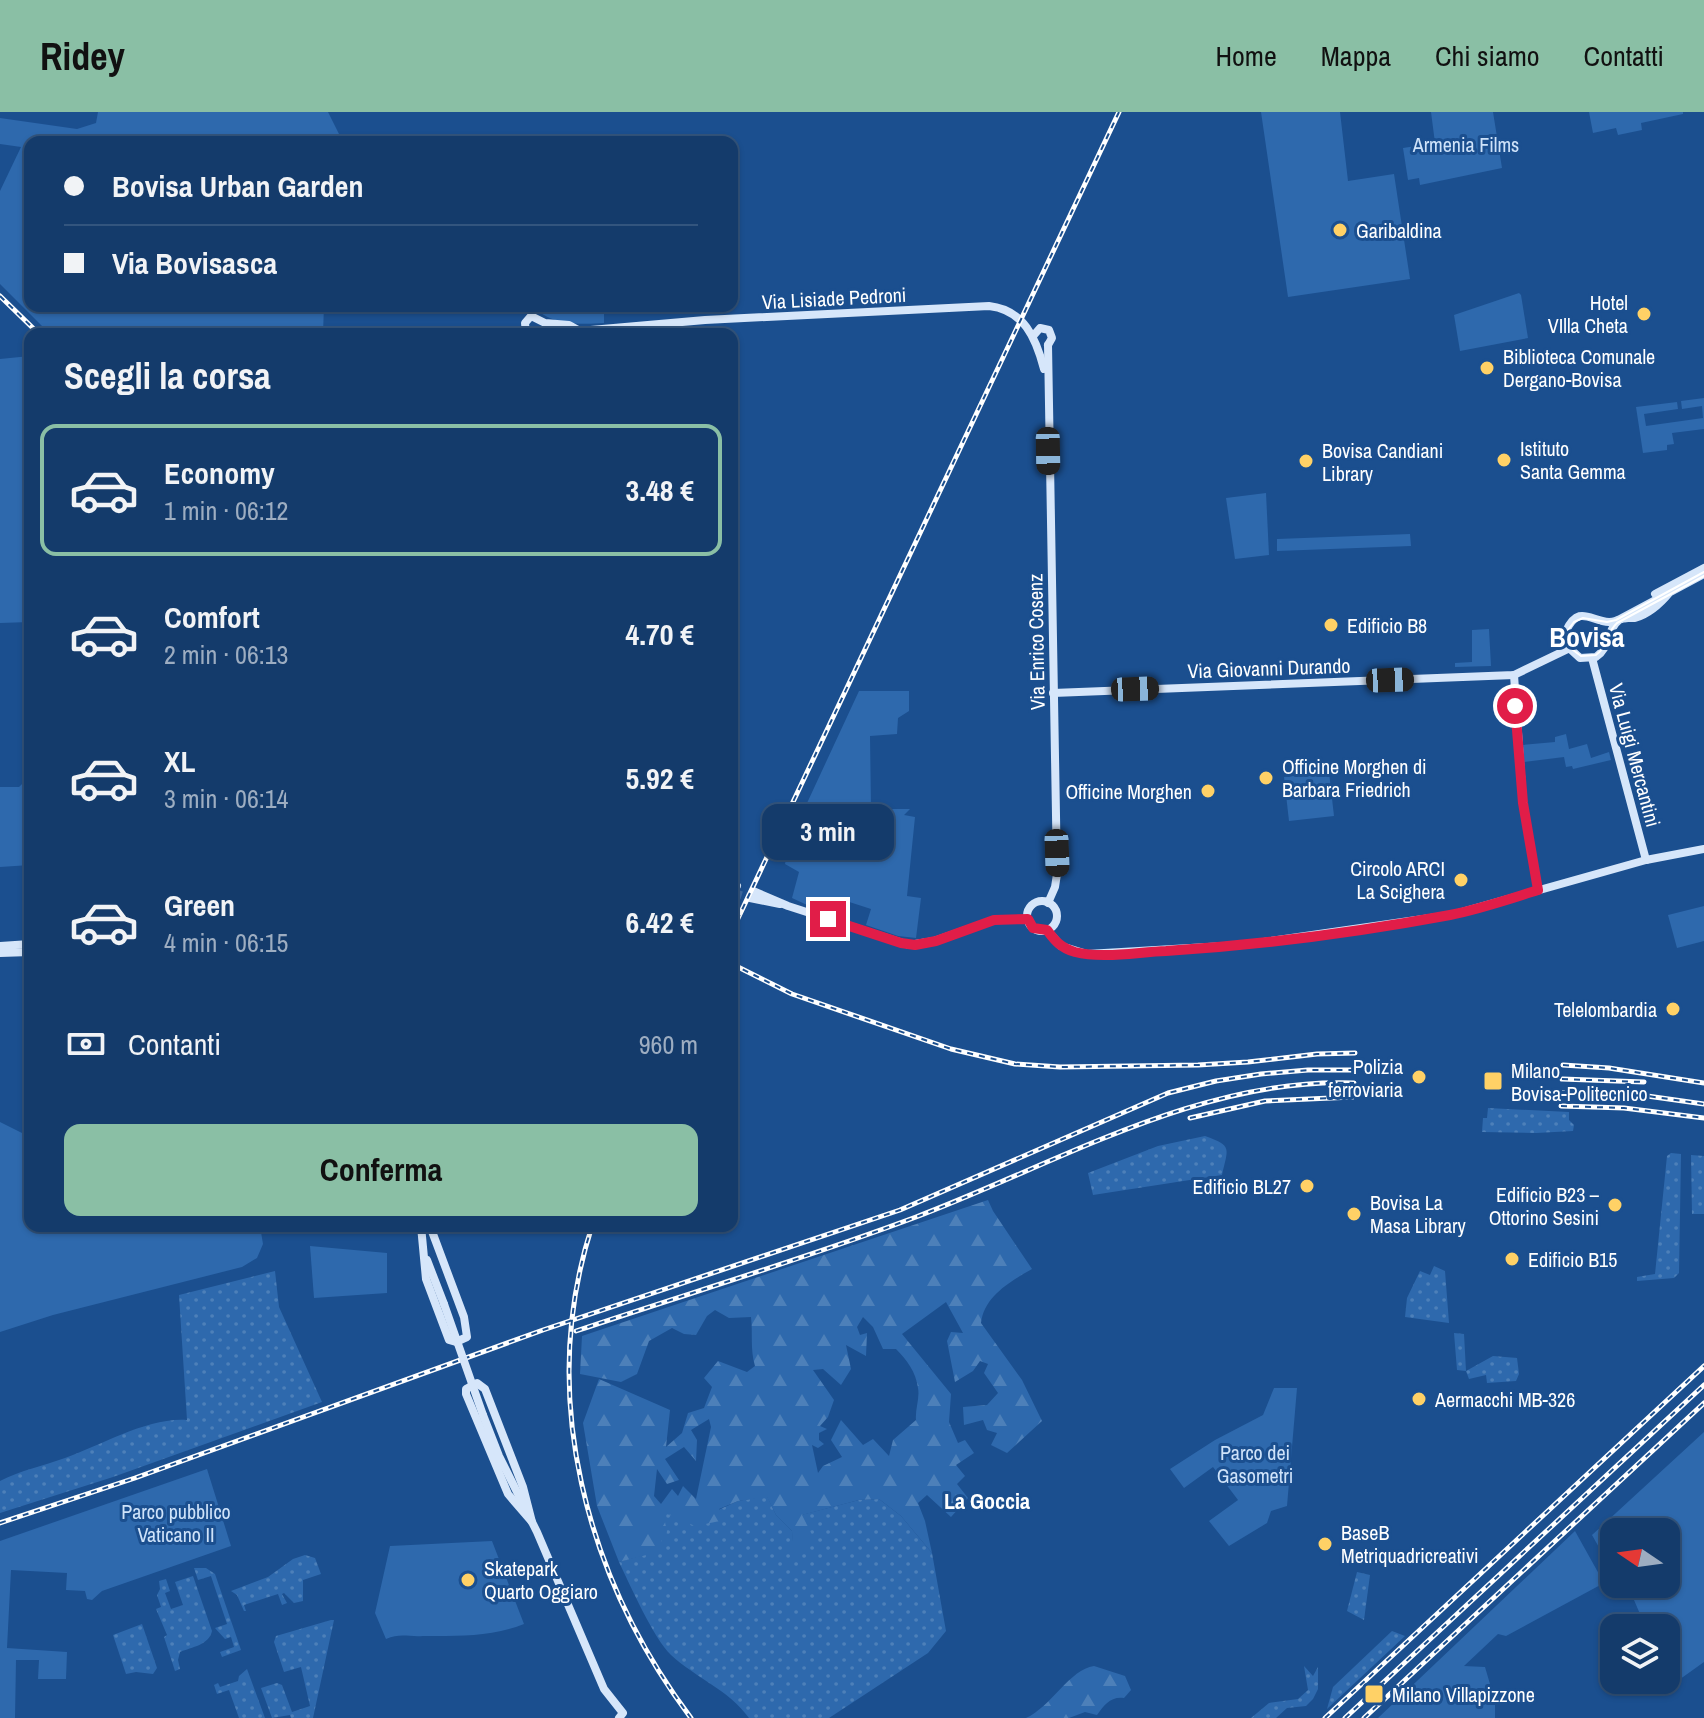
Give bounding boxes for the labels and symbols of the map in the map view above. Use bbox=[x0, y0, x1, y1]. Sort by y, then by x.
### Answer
park label: Armenia Films bbox=[1412, 131, 1519, 158]
place label: Garibaldina bbox=[1356, 217, 1442, 244]
marker: Garibaldina bbox=[1331, 221, 1349, 239]
street label: Via Lisiade Pedroni bbox=[761, 281, 907, 315]
place label: Hotel VIlla Cheta bbox=[1548, 289, 1628, 339]
marker: Hotel VIlla Cheta bbox=[1635, 305, 1653, 323]
place label: Biblioteca Comunale Dergano-Bovisa bbox=[1503, 343, 1655, 393]
marker: Biblioteca Comunale Dergano-Bovisa bbox=[1478, 359, 1496, 377]
car bbox=[1036, 427, 1060, 475]
place label: Istituto Santa Gemma bbox=[1520, 435, 1626, 485]
place label: Bovisa Candiani Library bbox=[1322, 437, 1443, 487]
marker: Istituto Santa Gemma bbox=[1495, 451, 1513, 469]
marker: Bovisa Candiani Library bbox=[1297, 452, 1315, 470]
street label: Via Enrico Cosenz bbox=[1021, 574, 1051, 710]
place label: Edificio B8 bbox=[1347, 612, 1427, 639]
marker: Edificio B8 bbox=[1322, 616, 1340, 634]
district label: Bovisa bbox=[1549, 618, 1625, 656]
street label: Via Giovanni Durando bbox=[1187, 652, 1351, 684]
car bbox=[1366, 667, 1414, 693]
car bbox=[1111, 676, 1159, 702]
street label: Via Luigi Mercantini bbox=[1603, 680, 1667, 830]
route start bbox=[1497, 688, 1533, 724]
place label: Officine Morghen di Barbara Friedrich bbox=[1282, 753, 1427, 803]
marker: Officine Morghen di Barbara Friedrich bbox=[1257, 769, 1275, 787]
place label: Officine Morghen bbox=[1066, 778, 1192, 805]
marker: Officine Morghen bbox=[1199, 782, 1217, 800]
callout: 3 min bbox=[762, 803, 894, 859]
car bbox=[1044, 829, 1070, 877]
place label: Circolo ARCI La Scighera bbox=[1350, 855, 1445, 905]
marker: Circolo ARCI La Scighera bbox=[1452, 871, 1470, 889]
route end bbox=[810, 901, 846, 937]
place label: Telelombardia bbox=[1554, 996, 1657, 1023]
marker: Telelombardia bbox=[1664, 1000, 1682, 1018]
place label: Polizia ferroviaria bbox=[1328, 1053, 1403, 1103]
place label: Milano Bovisa-Politecnico bbox=[1511, 1057, 1648, 1107]
marker: Polizia ferroviaria bbox=[1410, 1068, 1428, 1086]
marker: Milano Bovisa-Politecnico bbox=[1482, 1070, 1504, 1092]
place label: Edificio BL27 bbox=[1193, 1173, 1291, 1200]
marker: Edificio BL27 bbox=[1298, 1177, 1316, 1195]
place label: Edificio B23 – Ottorino Sesini bbox=[1489, 1181, 1600, 1231]
place label: Bovisa La Masa Library bbox=[1370, 1189, 1467, 1239]
marker: Edificio B23 – Ottorino Sesini bbox=[1606, 1196, 1624, 1214]
marker: Bovisa La Masa Library bbox=[1345, 1205, 1363, 1223]
place label: Edificio B15 bbox=[1528, 1246, 1617, 1273]
marker: Edificio B15 bbox=[1503, 1250, 1521, 1268]
place label: Aermacchi MB-326 bbox=[1434, 1386, 1575, 1413]
marker: Aermacchi MB-326 bbox=[1410, 1390, 1428, 1408]
park label: Parco dei Gasometri bbox=[1217, 1439, 1293, 1489]
district label: La Goccia bbox=[944, 1486, 1030, 1516]
park label: Parco pubblico Vaticano II bbox=[121, 1498, 231, 1548]
north arrow bbox=[1600, 1518, 1680, 1598]
place label: BaseB Metriquadricreativi bbox=[1341, 1519, 1479, 1569]
marker: BaseB Metriquadricreativi bbox=[1316, 1535, 1334, 1553]
place label: Skatepark Quarto Oggiaro bbox=[484, 1555, 598, 1605]
marker: Skatepark Quarto Oggiaro bbox=[459, 1571, 477, 1589]
place label: Milano Villapizzone bbox=[1392, 1681, 1535, 1708]
marker: Milano Villapizzone bbox=[1363, 1683, 1385, 1705]

